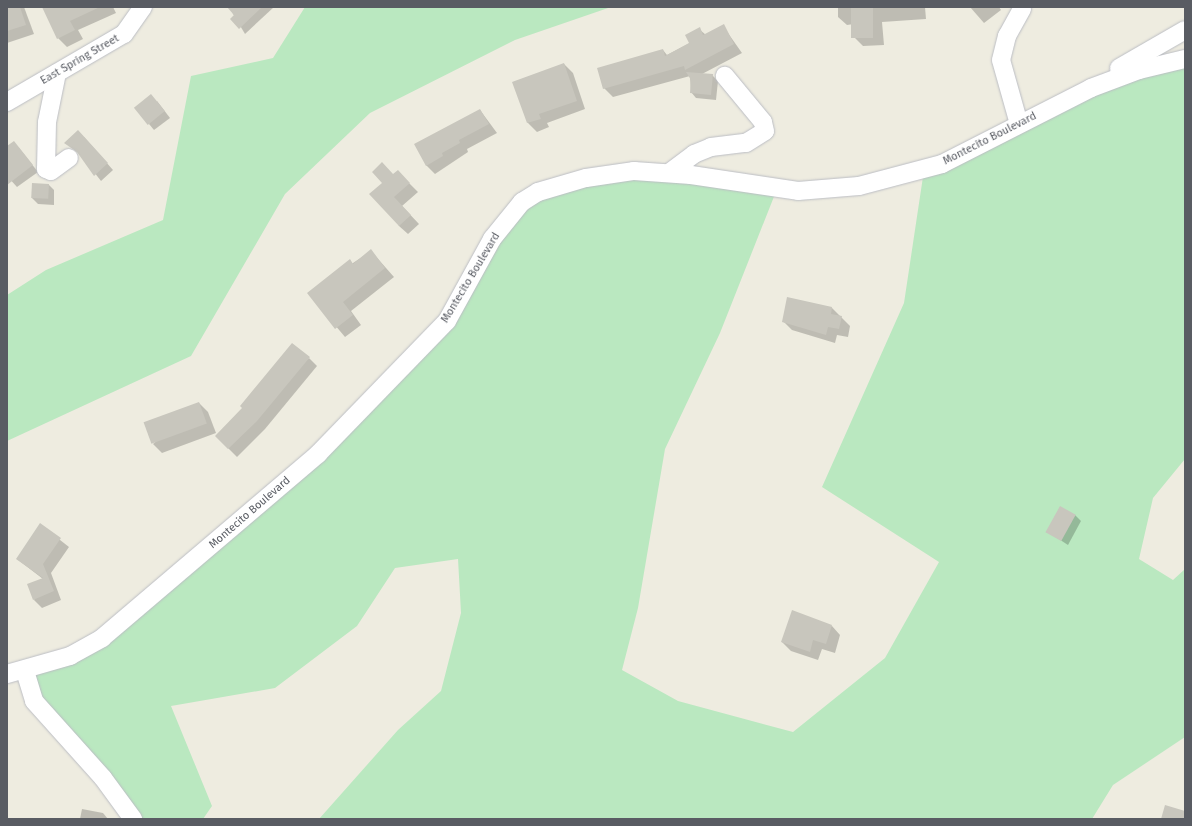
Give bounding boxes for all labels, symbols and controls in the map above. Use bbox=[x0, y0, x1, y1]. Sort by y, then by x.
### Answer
street label: East Spring Street bbox=[38, 32, 122, 88]
street label: Montecito Boulevard bbox=[941, 110, 1039, 168]
street label: Montecito Boulevard bbox=[439, 230, 503, 326]
street label: Montecito Boulevard bbox=[207, 474, 293, 552]

